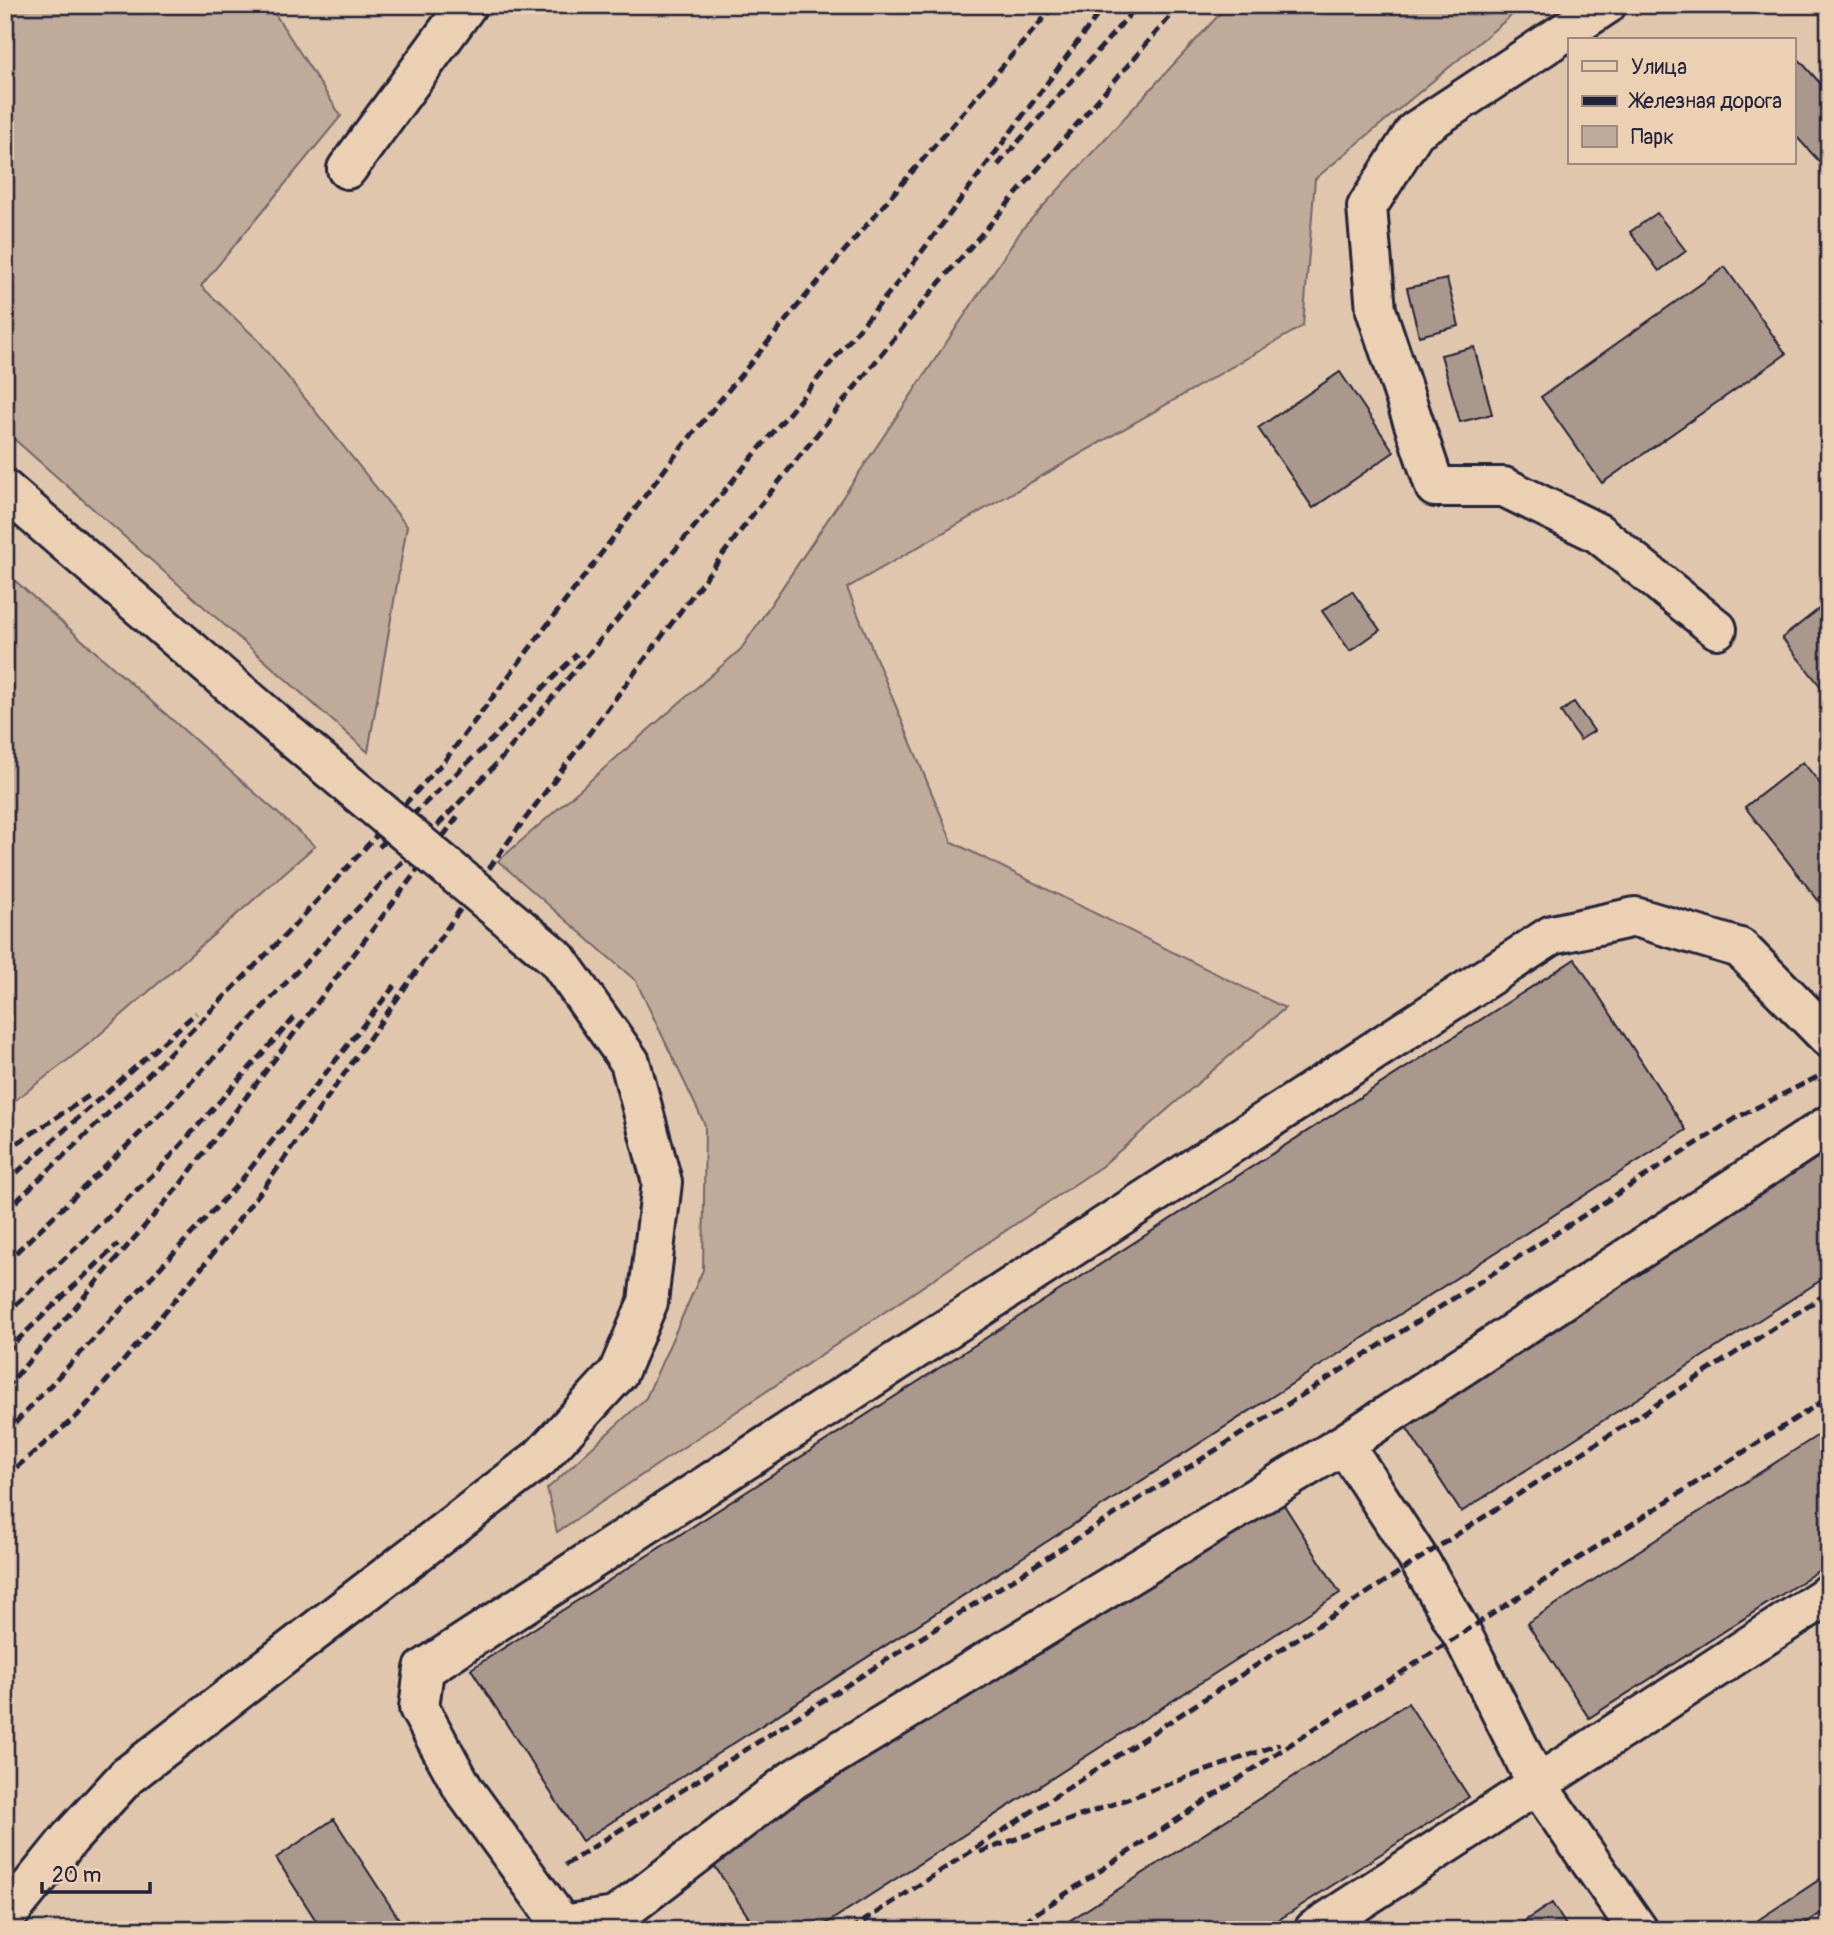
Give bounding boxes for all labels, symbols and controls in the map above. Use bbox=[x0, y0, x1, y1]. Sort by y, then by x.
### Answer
legend bbox=[1568, 38, 1796, 164]
text: Улица bbox=[1631, 54, 1687, 81]
text: Железная дорога bbox=[1628, 88, 1782, 115]
text: Парк bbox=[1631, 124, 1674, 151]
scale bar bbox=[42, 1851, 150, 1895]
text: 20 m bbox=[52, 1862, 101, 1889]

